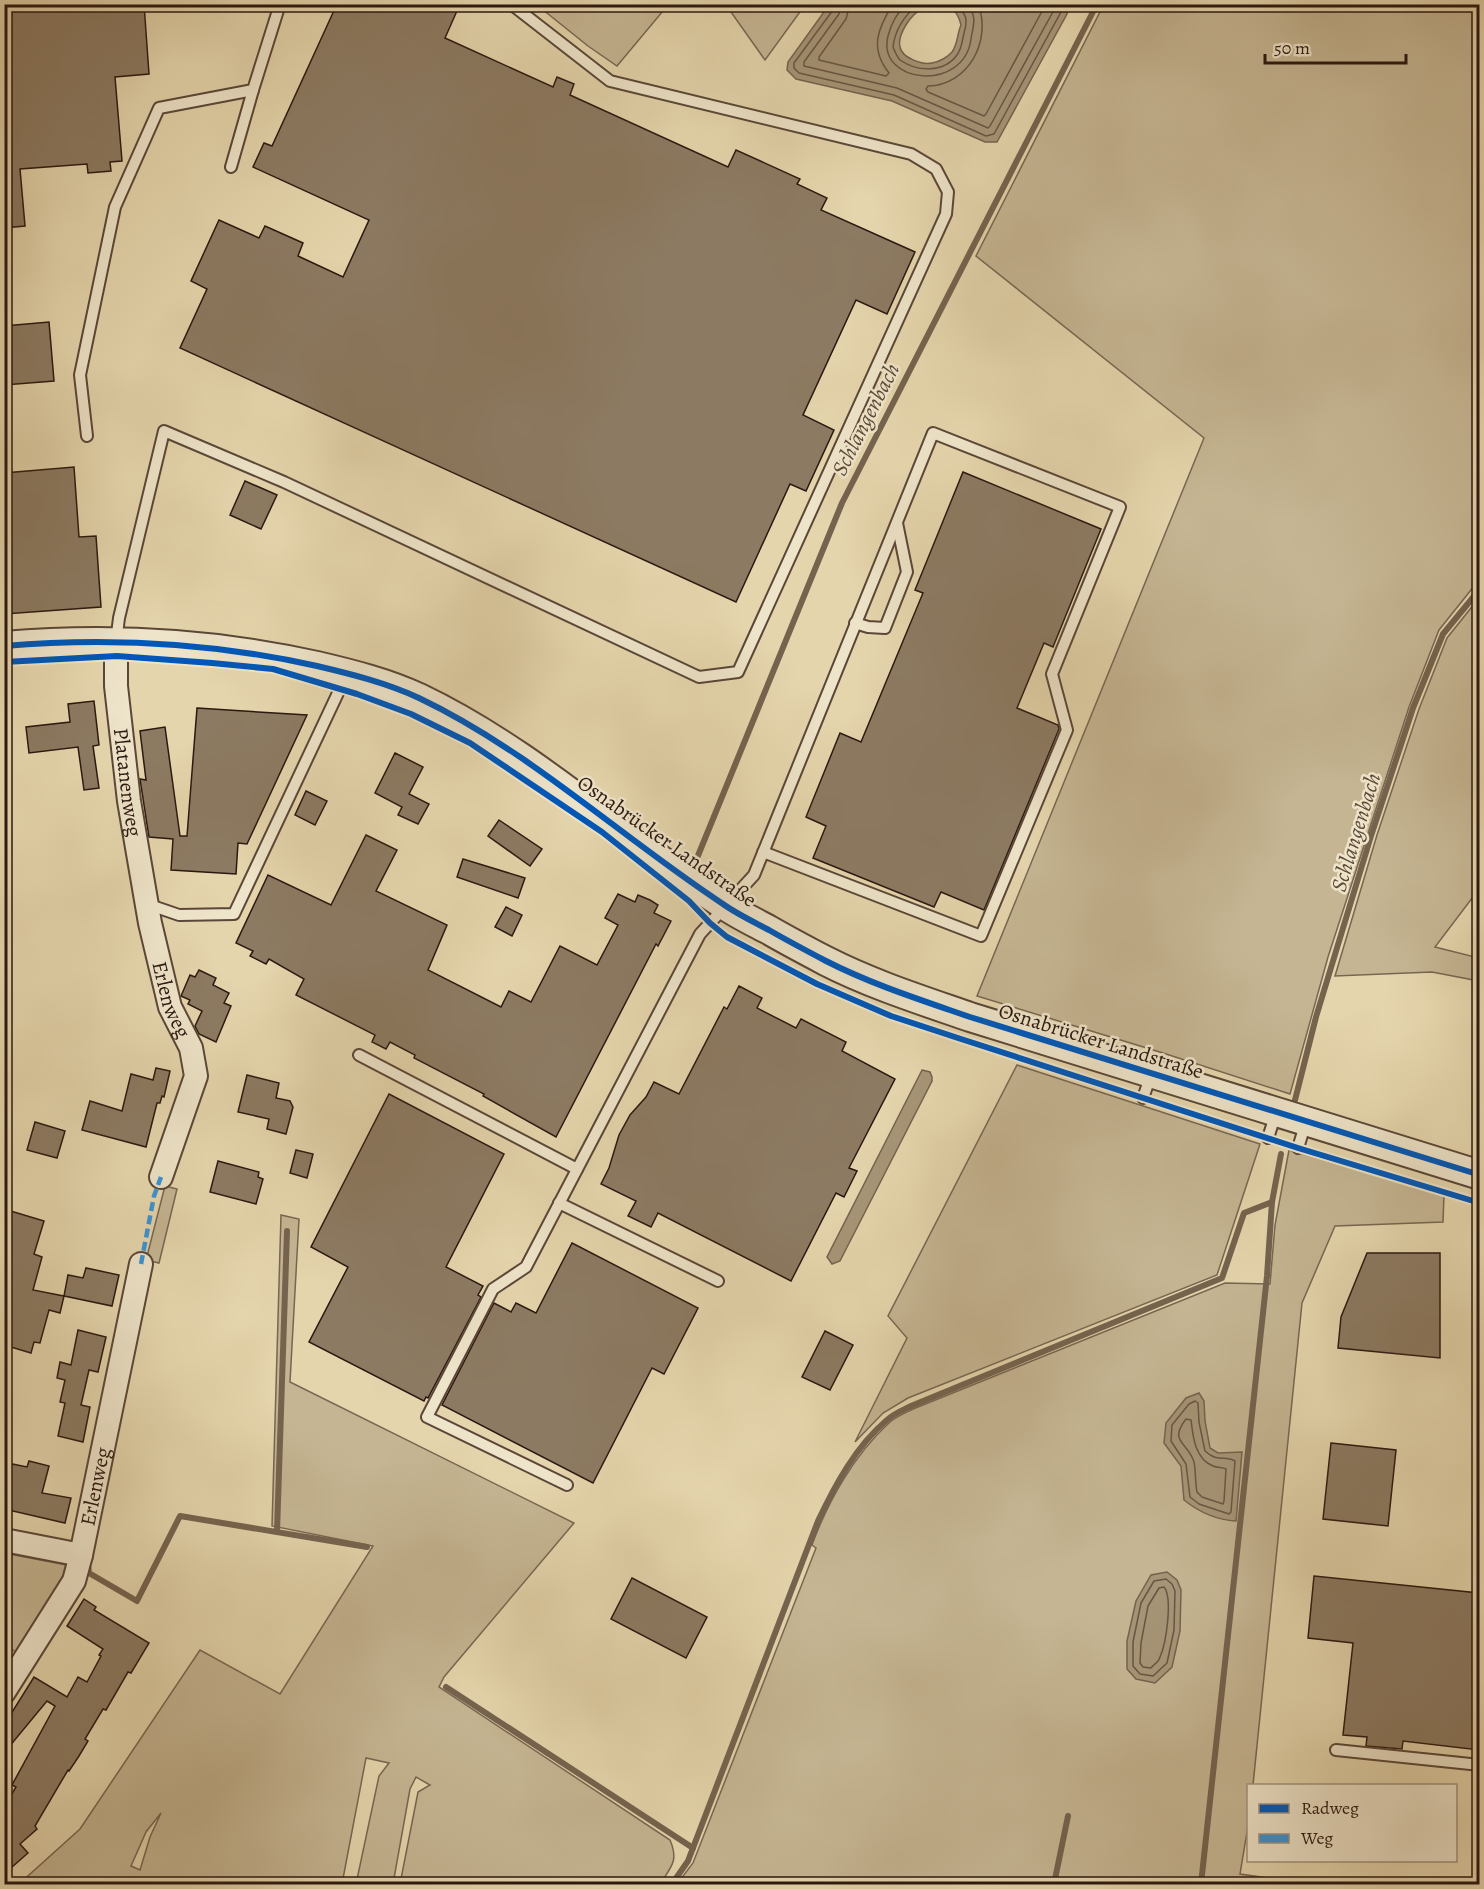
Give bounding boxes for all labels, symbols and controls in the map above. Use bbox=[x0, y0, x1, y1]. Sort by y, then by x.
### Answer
scale bar bbox=[1265, 27, 1406, 65]
text: 50 m bbox=[1274, 36, 1310, 60]
water label: Schlangenbach bbox=[825, 358, 907, 481]
street label: Platanenweg bbox=[107, 726, 149, 839]
street label: Osnabrücker Landstraße bbox=[572, 768, 762, 914]
water label: Schlangenbach bbox=[1324, 769, 1388, 895]
street label: Erlenweg bbox=[146, 958, 198, 1043]
street label: Osnabrücker Landstraße bbox=[995, 996, 1207, 1086]
street label: Erlenweg bbox=[73, 1444, 117, 1528]
legend bbox=[1247, 1784, 1457, 1862]
text: Radweg bbox=[1301, 1796, 1359, 1820]
text: Weg bbox=[1300, 1826, 1333, 1850]

